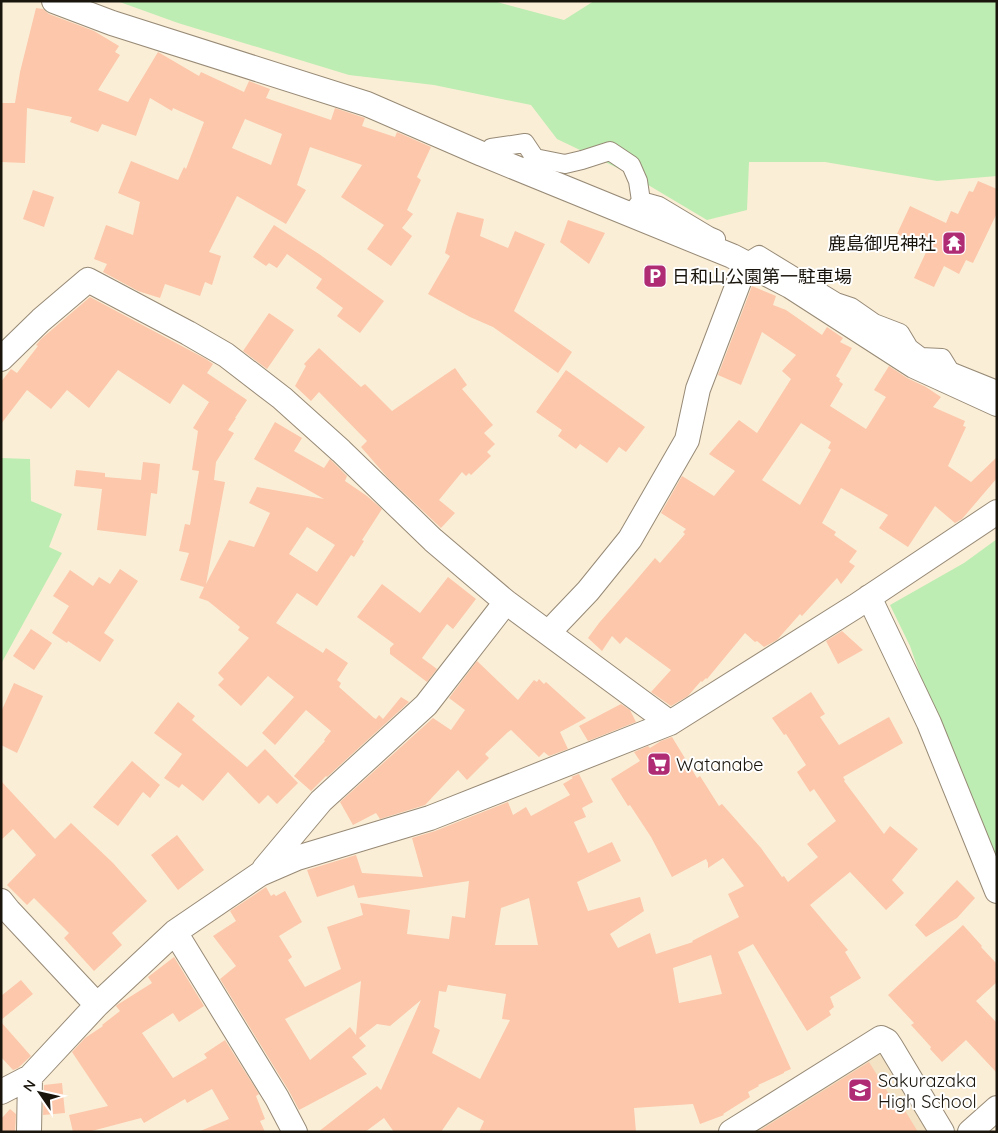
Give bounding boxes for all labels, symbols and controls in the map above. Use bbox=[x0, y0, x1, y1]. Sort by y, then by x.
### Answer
temple icon: 鹿島御児神社 bbox=[941, 230, 967, 256]
place label: 鹿島御児神社 bbox=[828, 232, 936, 255]
parking icon: 日和山公園第一駐車場 bbox=[642, 263, 668, 289]
place label: 日和山公園第一駐車場 bbox=[672, 265, 852, 288]
supermarket icon: Watanabe bbox=[646, 751, 672, 777]
place label: Watanabe bbox=[676, 753, 764, 776]
north arrow bbox=[15, 1068, 65, 1118]
place label: Sakurazaka High School bbox=[878, 1069, 977, 1113]
text: N bbox=[19, 1076, 40, 1095]
school or university icon: Sakurazaka High School bbox=[847, 1077, 873, 1103]

